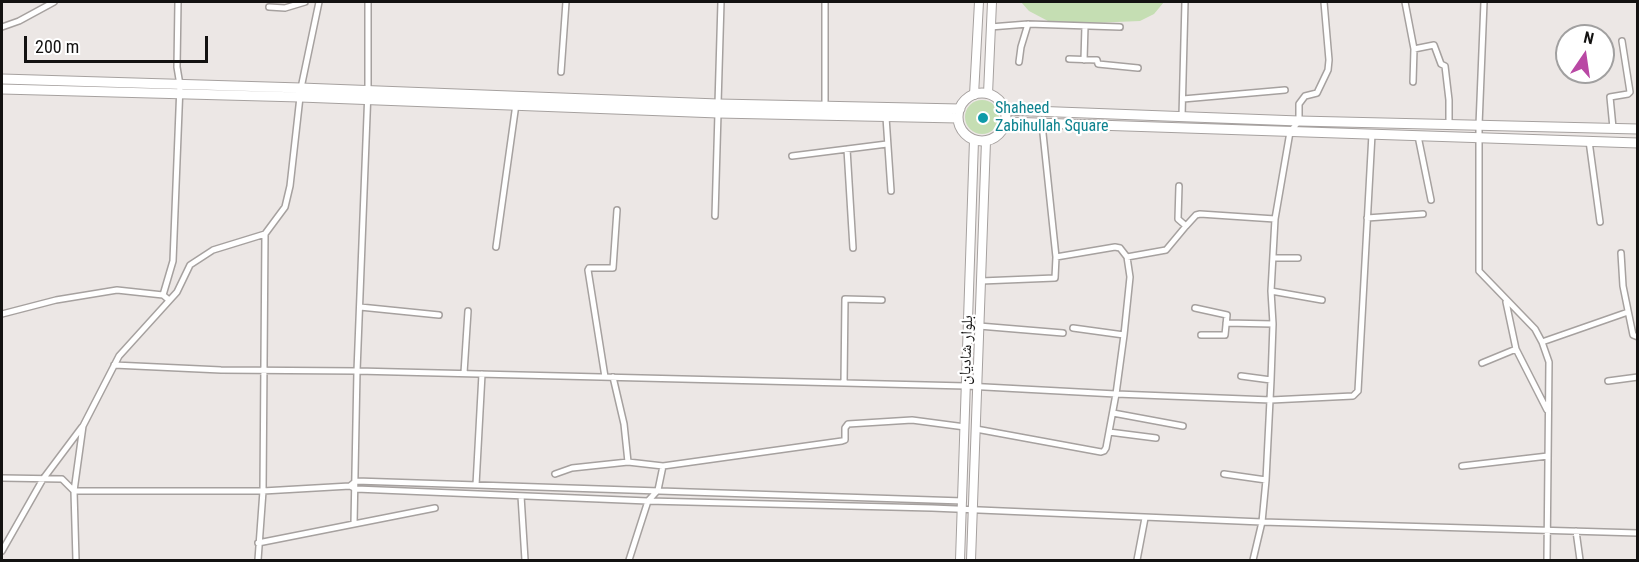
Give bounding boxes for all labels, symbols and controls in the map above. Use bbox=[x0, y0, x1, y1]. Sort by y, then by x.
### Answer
scale bar bbox=[27, 24, 212, 62]
north arrow bbox=[1555, 24, 1615, 84]
text: N bbox=[1582, 28, 1596, 48]
text: 200 m bbox=[35, 36, 79, 57]
place label: Shaheed Zabihullah Square bbox=[995, 99, 1108, 137]
marker: Shaheed Zabihullah Square bbox=[976, 111, 990, 125]
street label: بلوار شادیان bbox=[956, 315, 978, 385]

